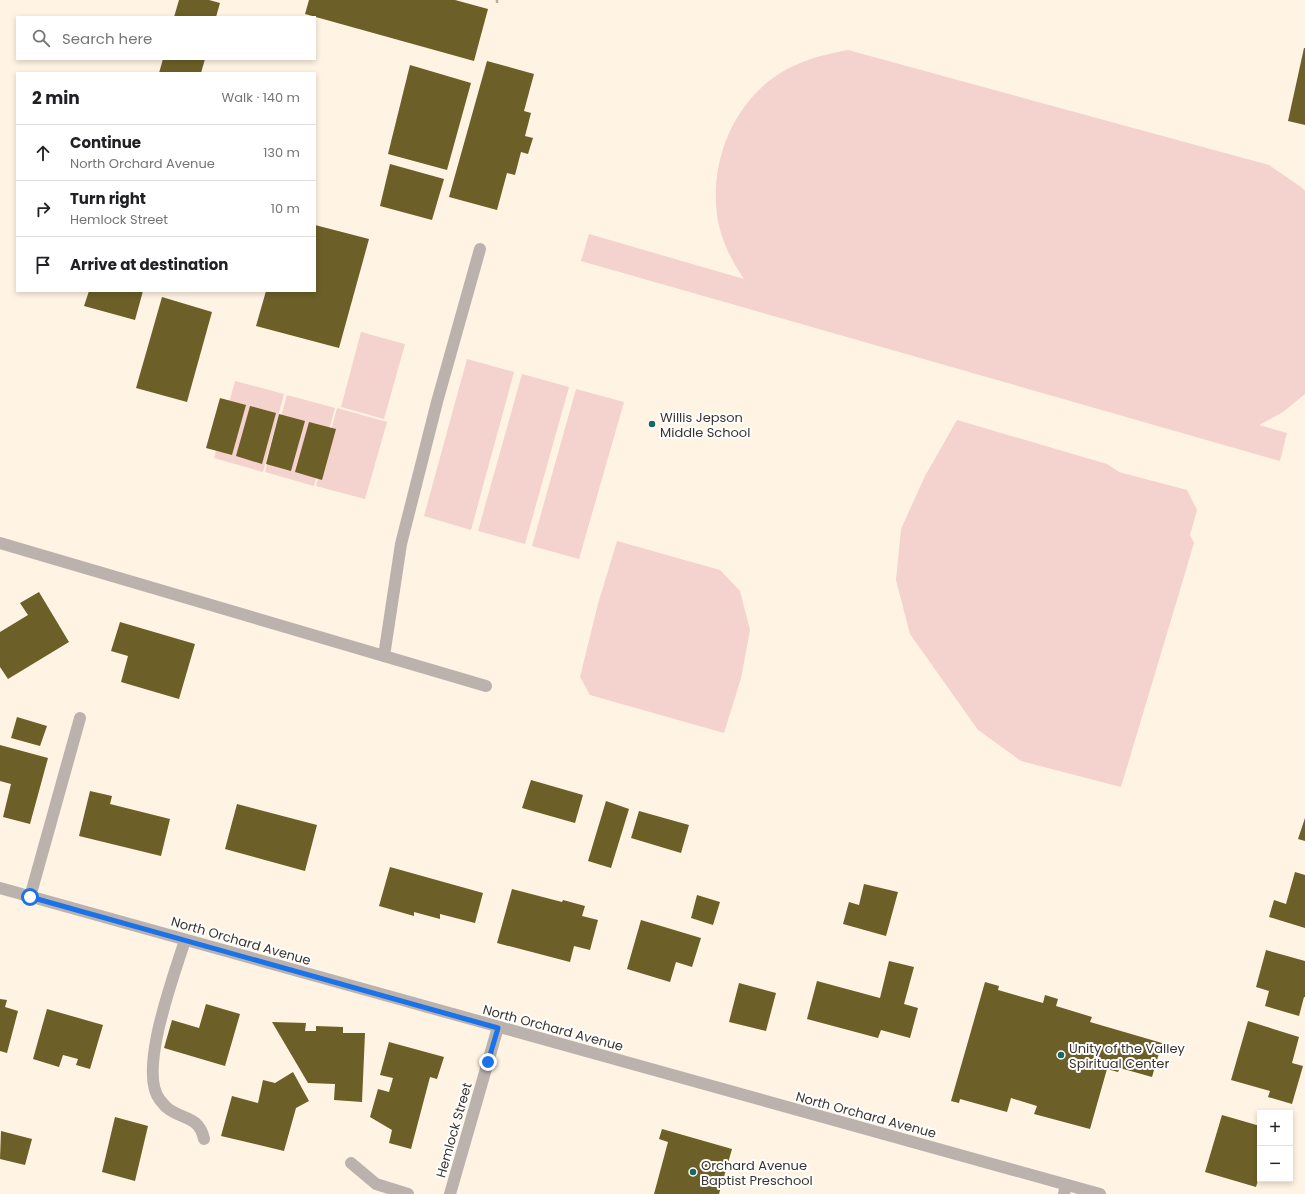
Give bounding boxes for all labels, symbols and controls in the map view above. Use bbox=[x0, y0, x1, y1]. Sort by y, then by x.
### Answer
search box bbox=[16, 16, 316, 60]
icon: search bbox=[30, 27, 52, 49]
text: Search here bbox=[62, 28, 152, 49]
text: 2 min bbox=[32, 86, 80, 110]
text: Walk · 140 m bbox=[222, 88, 300, 107]
text: Continue bbox=[70, 132, 141, 153]
icon: ahead bbox=[32, 142, 54, 164]
text: 130 m bbox=[263, 143, 300, 162]
text: North Orchard Avenue bbox=[70, 154, 215, 173]
text: Turn right bbox=[70, 188, 146, 209]
icon: right bbox=[32, 198, 54, 220]
text: 10 m bbox=[271, 199, 300, 218]
text: Hemlock Street bbox=[70, 210, 168, 229]
icon: arrive bbox=[32, 254, 54, 276]
text: Arrive at destination bbox=[70, 254, 228, 275]
place label: Willis Jepson Middle School bbox=[660, 408, 750, 442]
marker: Willis Jepson Middle School bbox=[647, 419, 657, 429]
route start bbox=[21, 888, 39, 906]
street label: North Orchard Avenue bbox=[169, 912, 313, 970]
street label: North Orchard Avenue bbox=[481, 1000, 625, 1056]
place label: Unity of the Valley Spiritual Center bbox=[1069, 1039, 1185, 1073]
marker: Unity of the Valley Spiritual Center bbox=[1056, 1050, 1066, 1060]
route end bbox=[479, 1053, 497, 1071]
street label: Hemlock Street bbox=[431, 1080, 477, 1180]
street label: North Orchard Avenue bbox=[794, 1087, 938, 1143]
map controls bbox=[1257, 1110, 1293, 1182]
button: + bbox=[1257, 1110, 1293, 1146]
button: − bbox=[1257, 1146, 1293, 1182]
place label: Orchard Avenue Baptist Preschool bbox=[701, 1156, 813, 1190]
marker: Orchard Avenue Baptist Preschool bbox=[688, 1167, 698, 1177]

